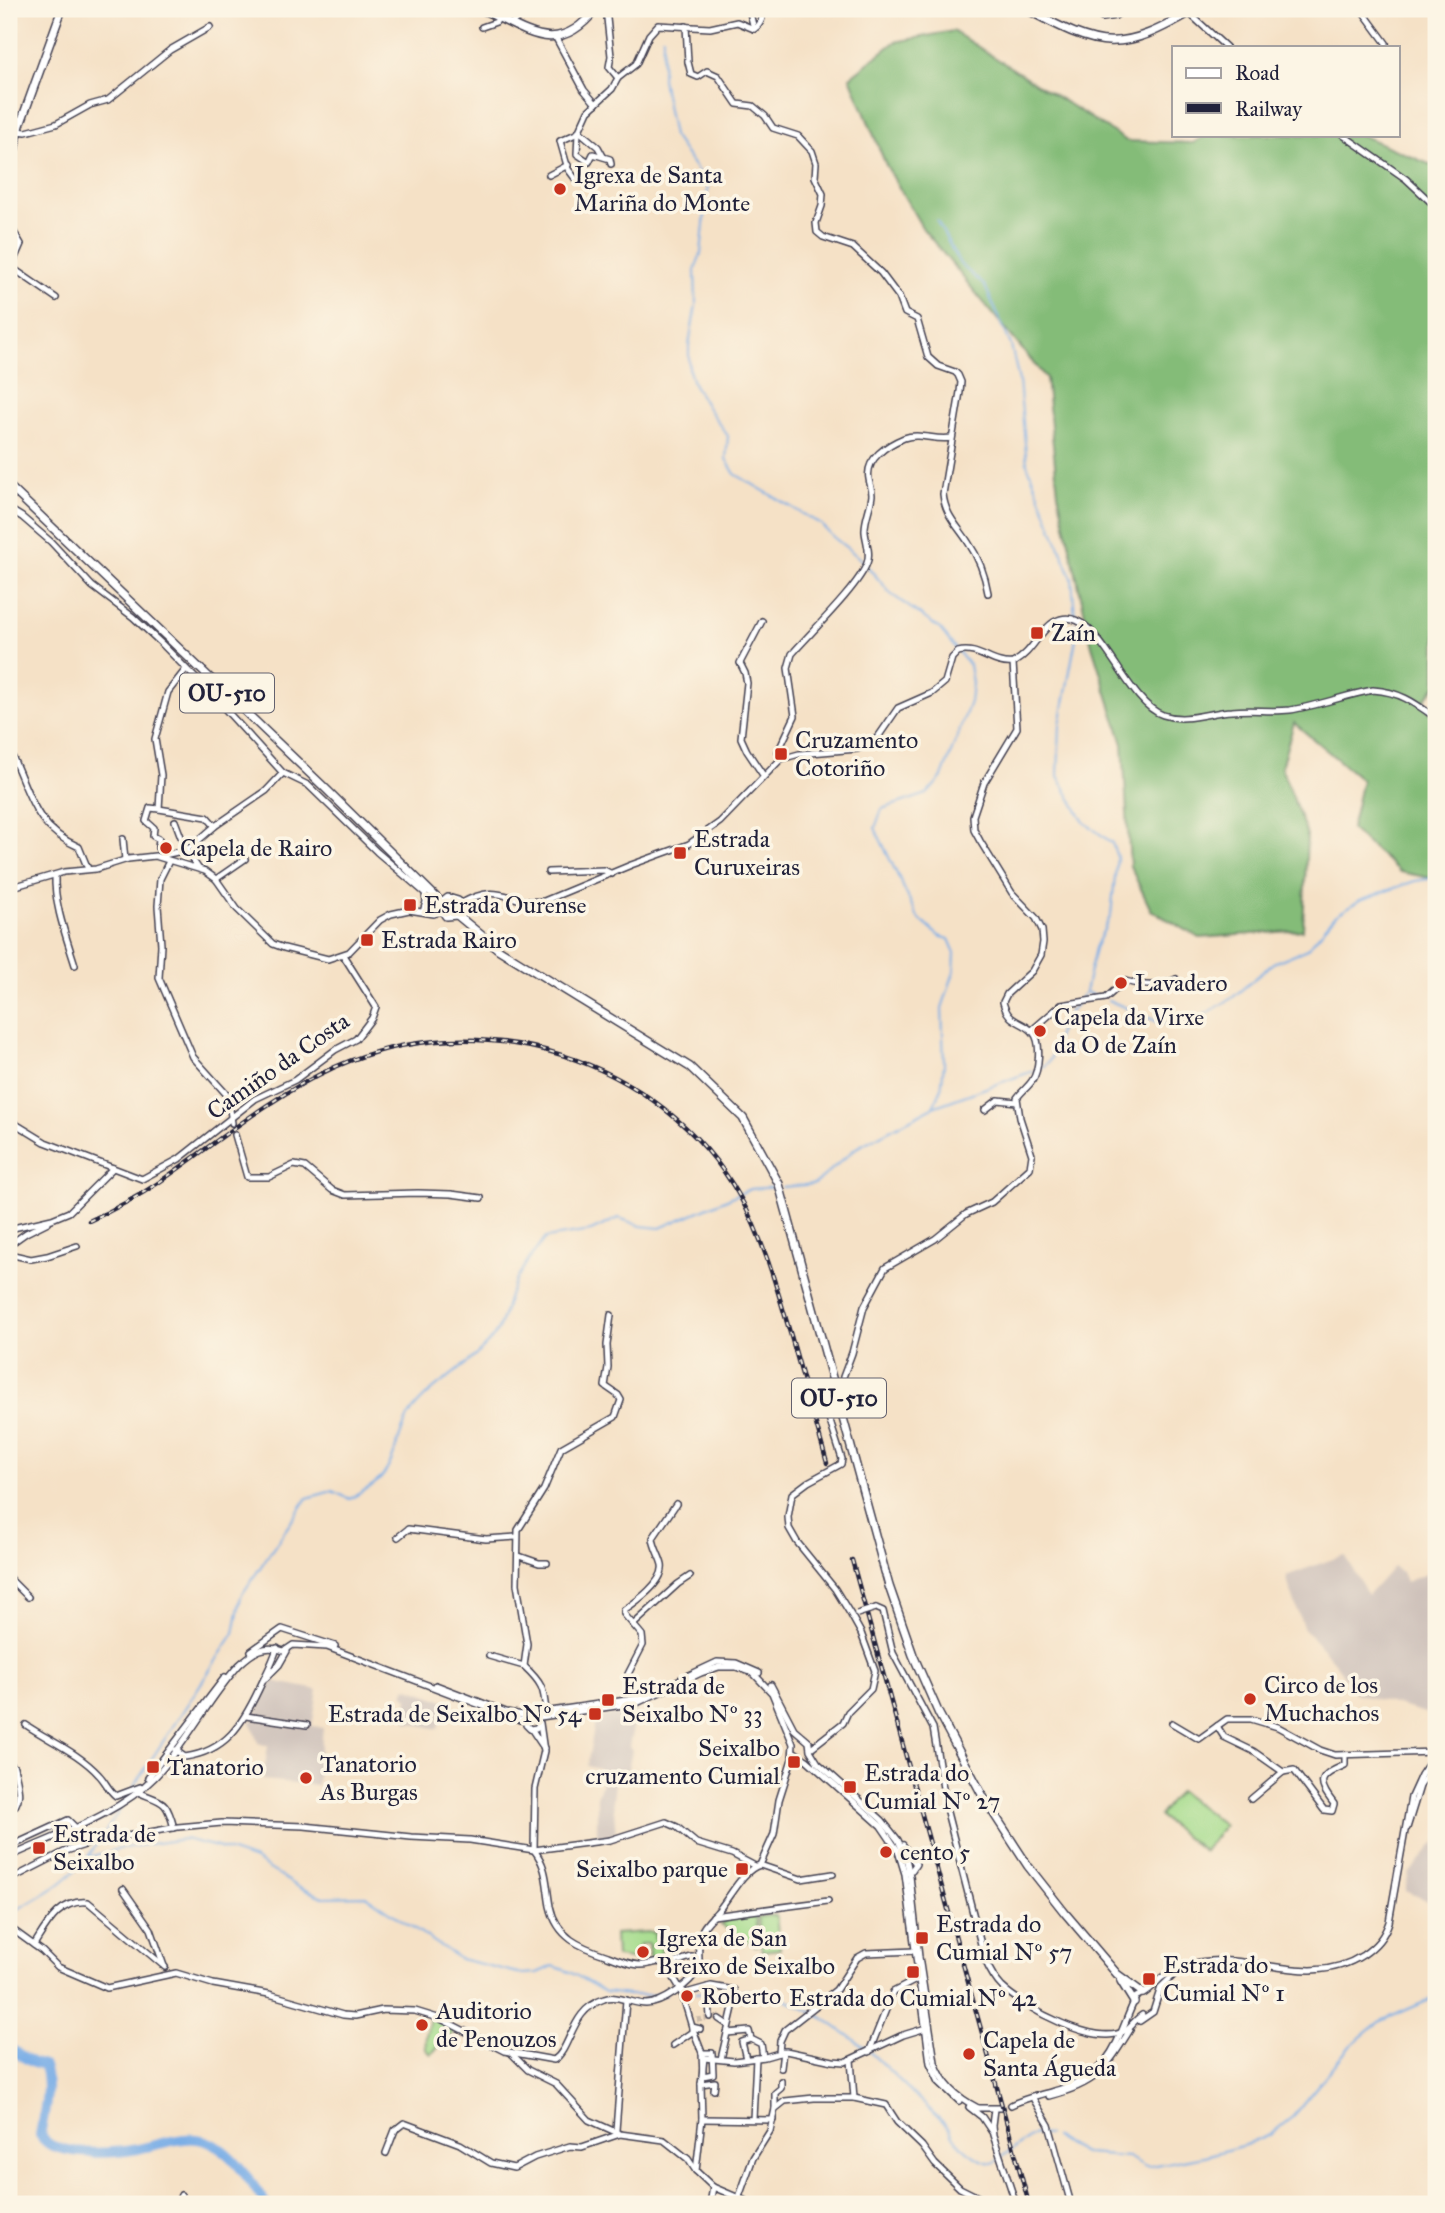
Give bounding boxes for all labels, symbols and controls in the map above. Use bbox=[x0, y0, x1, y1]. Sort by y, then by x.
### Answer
legend bbox=[1172, 46, 1400, 136]
text: Road bbox=[1235, 60, 1280, 86]
text: Railway bbox=[1235, 96, 1303, 122]
place label: Igrexa de Santa Mariña do Monte bbox=[574, 160, 750, 218]
marker: Igrexa de Santa Mariña do Monte bbox=[552, 181, 568, 197]
place label: Zaín bbox=[1051, 618, 1096, 648]
marker: Zaín bbox=[1029, 625, 1045, 641]
road number: OU-510 bbox=[180, 674, 274, 712]
place label: Cruzamento Cotoriño bbox=[795, 725, 918, 783]
marker: Cruzamento Cotoriño bbox=[773, 746, 789, 762]
place label: Estrada Curuxeiras bbox=[694, 824, 800, 882]
place label: Capela de Rairo bbox=[180, 833, 332, 863]
marker: Capela de Rairo bbox=[158, 840, 174, 856]
marker: Estrada Curuxeiras bbox=[672, 845, 688, 861]
place label: Estrada Ourense bbox=[424, 890, 587, 920]
marker: Estrada Ourense bbox=[402, 897, 418, 913]
place label: Estrada Rairo bbox=[381, 925, 517, 955]
marker: Estrada Rairo bbox=[359, 932, 375, 948]
place label: Lavadero bbox=[1135, 968, 1227, 998]
marker: Lavadero bbox=[1113, 975, 1129, 991]
place label: Capela da Virxe da O de Zaín bbox=[1054, 1002, 1204, 1060]
street label: Camiño da Costa bbox=[201, 1005, 356, 1126]
marker: Capela da Virxe da O de Zaín bbox=[1032, 1023, 1048, 1039]
road number: OU-510 bbox=[792, 1378, 886, 1418]
place label: Circo de los Muchachos bbox=[1264, 1670, 1379, 1728]
place label: Estrada de Seixalbo Nº 33 bbox=[622, 1671, 763, 1729]
marker: Circo de los Muchachos bbox=[1242, 1691, 1258, 1707]
marker: Estrada de Seixalbo Nº 33 bbox=[600, 1692, 616, 1708]
place label: Estrada de Seixalbo Nº 54 bbox=[328, 1699, 582, 1729]
marker: Estrada de Seixalbo Nº 54 bbox=[587, 1706, 603, 1722]
place label: Seixalbo cruzamento Cumial bbox=[585, 1733, 781, 1791]
place label: Tanatorio As Burgas bbox=[319, 1749, 418, 1807]
place label: Tanatorio bbox=[167, 1752, 264, 1782]
marker: Seixalbo cruzamento Cumial bbox=[786, 1754, 802, 1770]
place label: Estrada do Cumial Nº 27 bbox=[864, 1758, 1000, 1816]
marker: Tanatorio bbox=[145, 1759, 161, 1775]
marker: Tanatorio As Burgas bbox=[298, 1770, 314, 1786]
marker: Estrada do Cumial Nº 27 bbox=[842, 1779, 858, 1795]
place label: Estrada de Seixalbo bbox=[53, 1819, 156, 1877]
place label: cento 5 bbox=[900, 1837, 970, 1867]
marker: Estrada de Seixalbo bbox=[31, 1840, 47, 1856]
marker: cento 5 bbox=[878, 1844, 894, 1860]
place label: Seixalbo parque bbox=[576, 1854, 728, 1884]
marker: Seixalbo parque bbox=[734, 1861, 750, 1877]
place label: Estrada do Cumial Nº 57 bbox=[936, 1909, 1072, 1967]
place label: Igrexa de San Breixo de Seixalbo bbox=[657, 1923, 835, 1981]
marker: Estrada do Cumial Nº 57 bbox=[914, 1930, 930, 1946]
marker: Igrexa de San Breixo de Seixalbo bbox=[635, 1944, 651, 1960]
place label: Estrada do Cumial Nº 1 bbox=[1163, 1950, 1285, 2008]
marker: Estrada do Cumial Nº 42 bbox=[905, 1964, 921, 1980]
marker: Estrada do Cumial Nº 1 bbox=[1141, 1971, 1157, 1987]
place label: Roberto bbox=[701, 1981, 781, 2011]
place label: Estrada do Cumial Nº 42 bbox=[789, 1983, 1037, 2013]
marker: Roberto bbox=[679, 1988, 695, 2004]
place label: Auditorio de Penouzos bbox=[435, 1996, 557, 2054]
marker: Auditorio de Penouzos bbox=[414, 2017, 430, 2033]
place label: Capela de Santa Águeda bbox=[983, 2025, 1117, 2083]
marker: Capela de Santa Águeda bbox=[961, 2046, 977, 2062]

